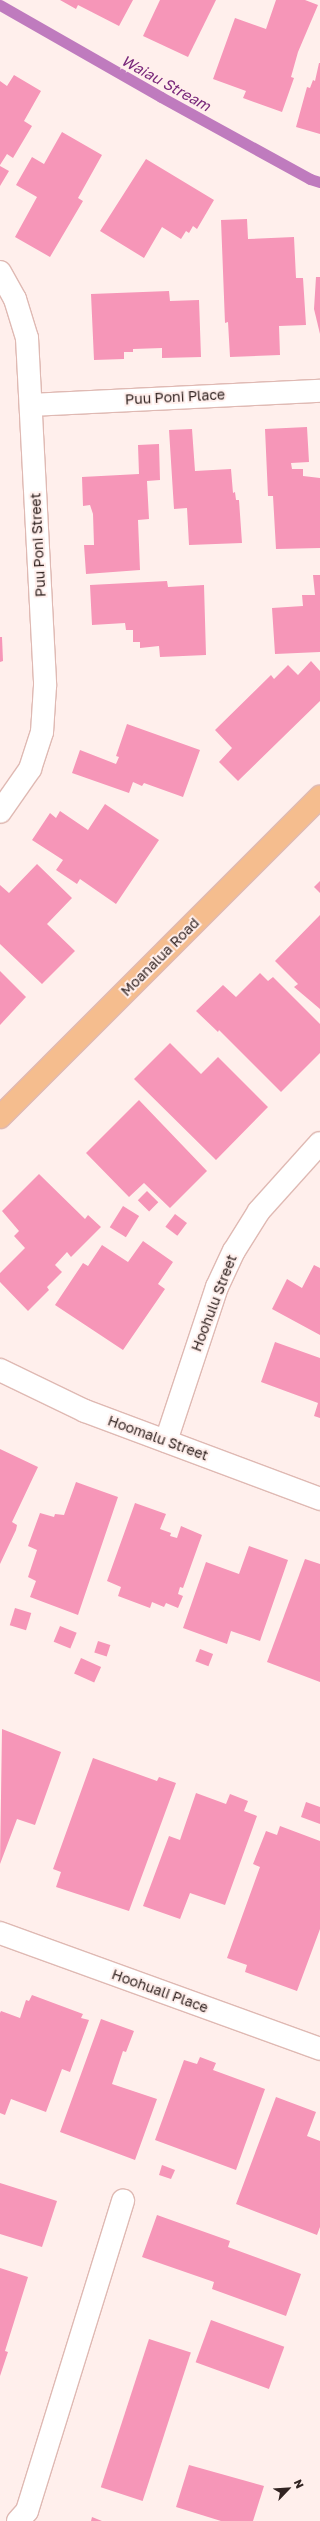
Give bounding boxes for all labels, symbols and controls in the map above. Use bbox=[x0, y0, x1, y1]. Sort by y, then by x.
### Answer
water label: Waiau Stream bbox=[118, 51, 214, 115]
street label: Puu Poni Place bbox=[125, 386, 225, 408]
street label: Puu Poni Street bbox=[27, 492, 49, 598]
street label: Moanalua Road bbox=[117, 914, 203, 1000]
street label: Hoohulu Street bbox=[188, 1252, 240, 1354]
street label: Hoomalu Street bbox=[105, 1412, 211, 1464]
street label: Hoohuali Place bbox=[109, 1966, 211, 2016]
north arrow bbox=[268, 2469, 308, 2509]
text: N bbox=[292, 2477, 307, 2490]

